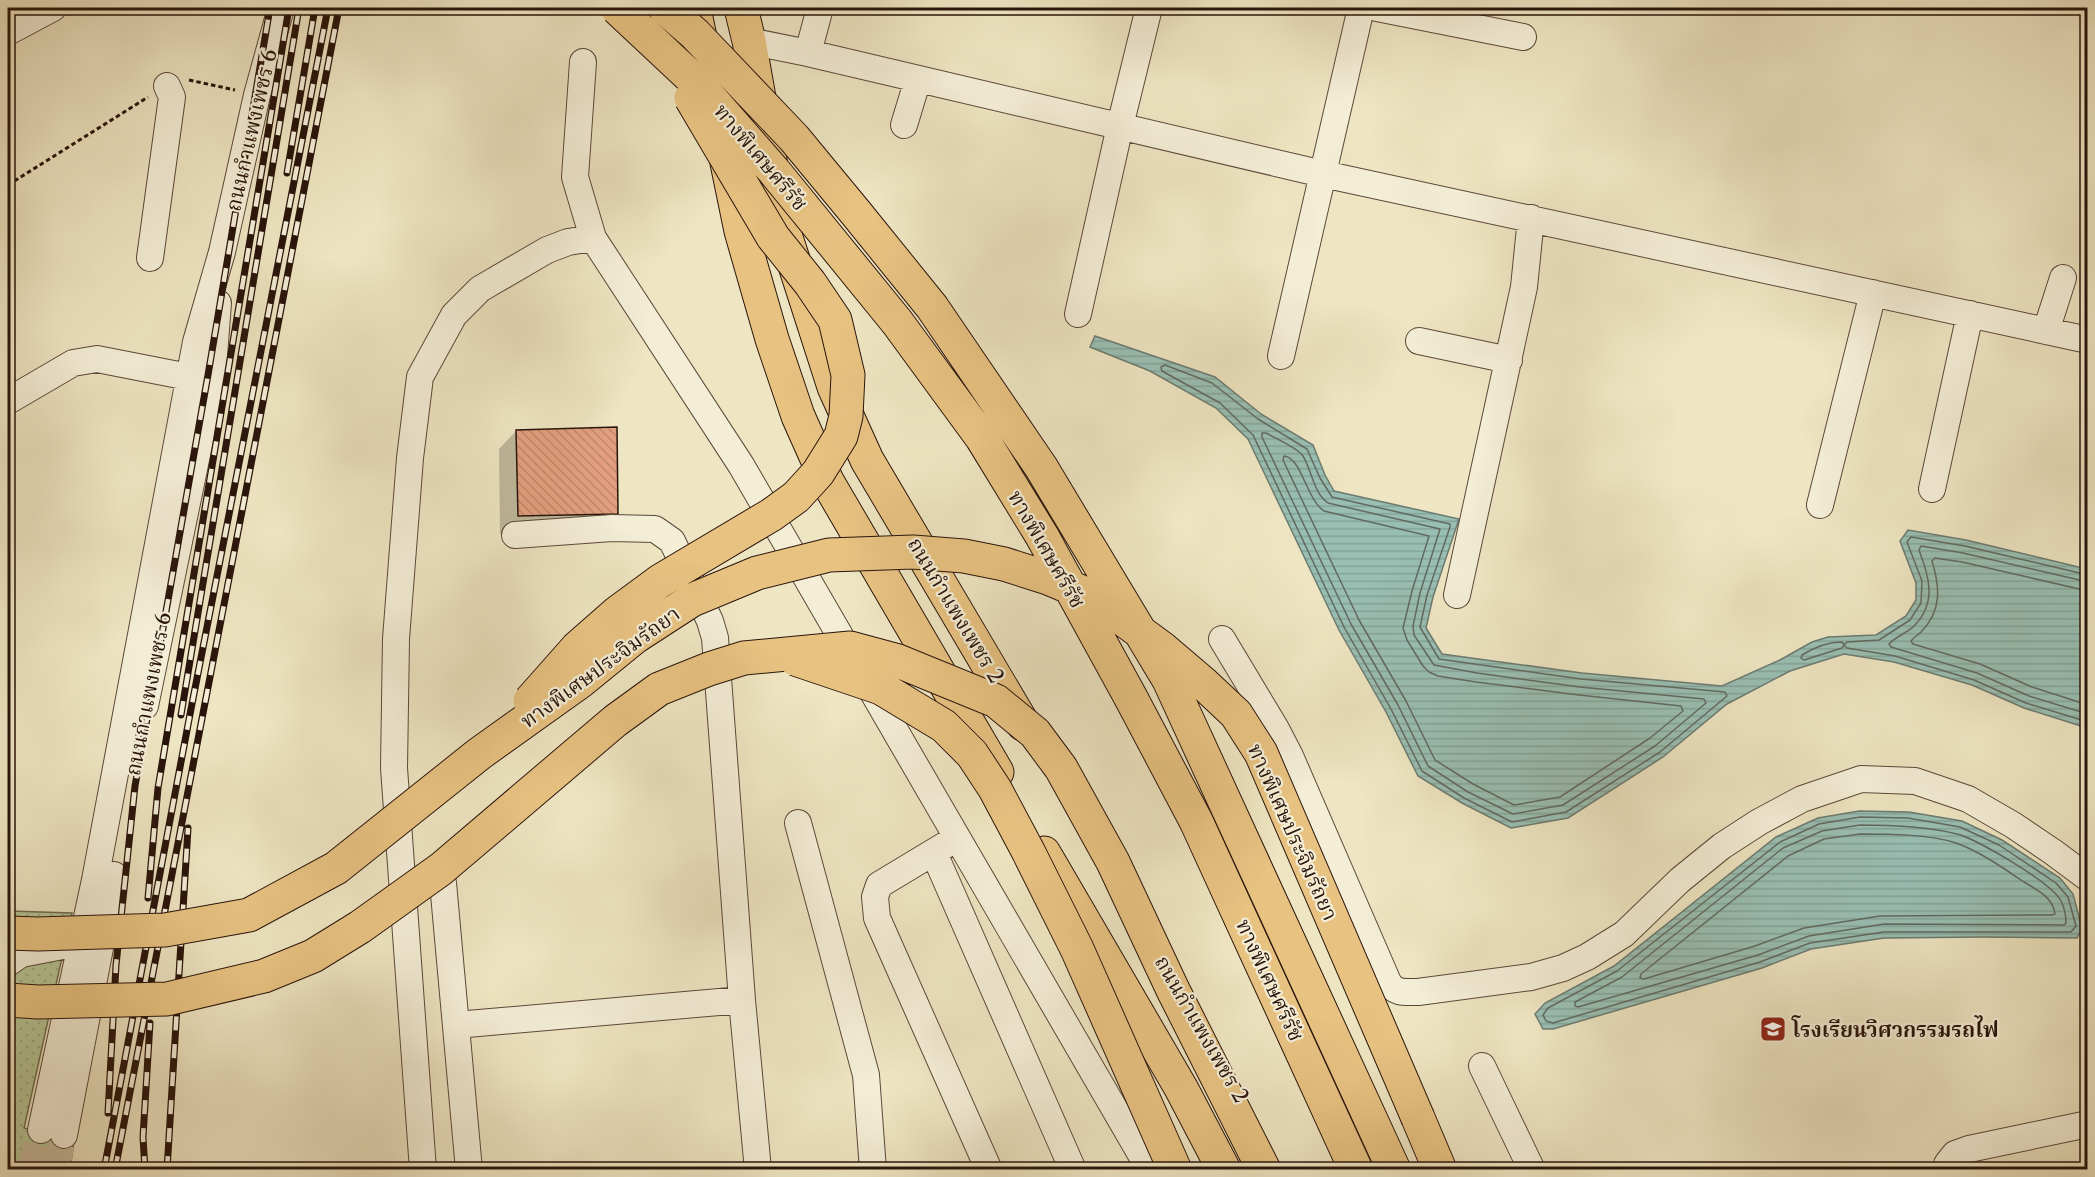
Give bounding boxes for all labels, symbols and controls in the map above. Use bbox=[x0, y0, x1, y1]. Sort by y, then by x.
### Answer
street label: ถนนกำแพงเพชร 6 bbox=[220, 46, 282, 214]
street label: ทางพิเศษศรีรัช bbox=[709, 99, 813, 215]
street label: ทางพิเศษศรีรัช bbox=[1003, 486, 1091, 612]
street label: ถนนกำแพงเพชร 2 bbox=[903, 533, 1009, 687]
street label: ทางพิเศษประจิมรัถยา bbox=[516, 601, 684, 733]
street label: ถนนกำแพงเพชร 6 bbox=[120, 610, 176, 778]
street label: ทางพิเศษประจิมรัถยา bbox=[1243, 740, 1343, 924]
street label: ทางพิเศษศรีรัช bbox=[1231, 915, 1309, 1045]
street label: ถนนกำแพงเพชร 2 bbox=[1150, 951, 1254, 1107]
school or university icon: โรงเรียนวิศวกรรมรถไฟ bbox=[1758, 1014, 1788, 1044]
place label: โรงเรียนวิศวกรรมรถไฟ bbox=[1791, 1015, 1999, 1042]

